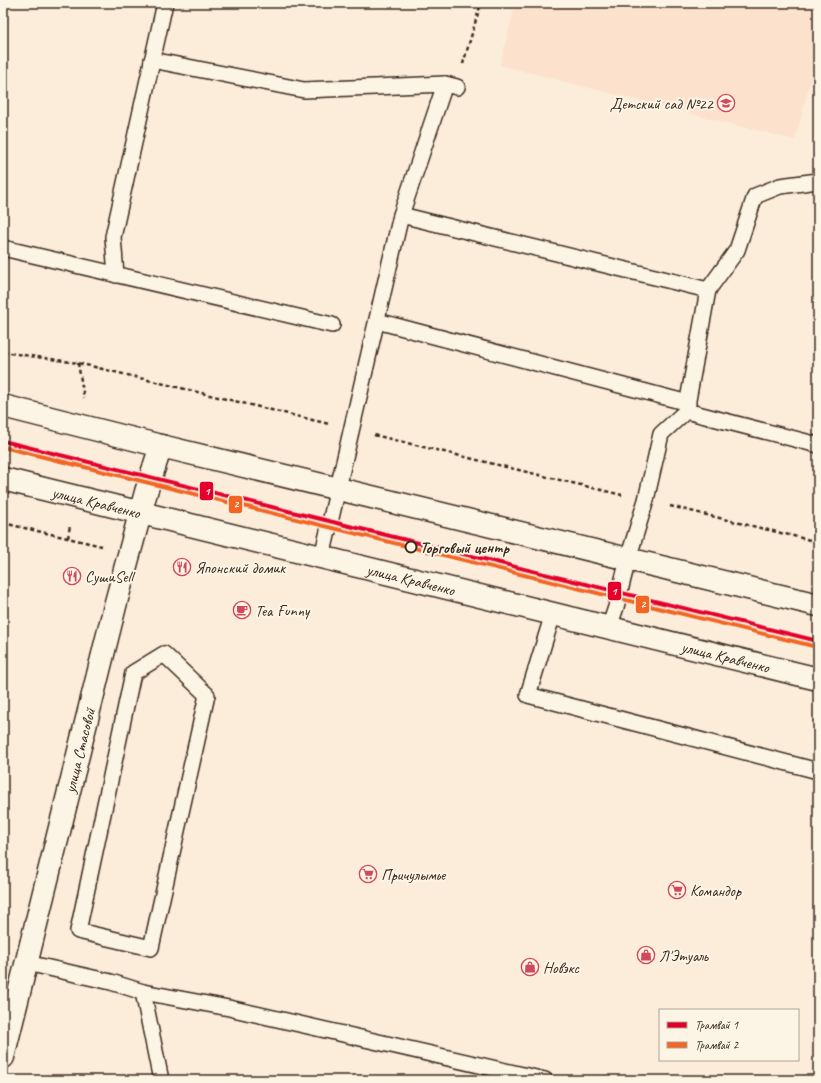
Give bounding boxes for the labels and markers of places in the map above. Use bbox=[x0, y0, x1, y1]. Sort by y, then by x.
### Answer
school or university icon: Детский сад №22 bbox=[716, 93, 736, 113]
place label: Детский сад №22 bbox=[610, 94, 715, 114]
place label: Торговый центр bbox=[420, 538, 510, 558]
marker: Торговый центр bbox=[404, 540, 418, 554]
restaurant icon: Японский домик bbox=[172, 557, 192, 577]
place label: Японский домик bbox=[195, 558, 286, 578]
restaurant icon: СушиSell bbox=[62, 566, 82, 586]
place label: СушиSell bbox=[85, 567, 136, 587]
cafe icon: Tea Funny bbox=[232, 600, 252, 620]
place label: Tea Funny bbox=[255, 601, 311, 621]
supermarket icon: Причулымье bbox=[358, 864, 378, 884]
place label: Причулымье bbox=[381, 865, 447, 885]
supermarket icon: Командор bbox=[667, 880, 687, 900]
place label: Командор bbox=[690, 881, 742, 901]
shop icon: Л'Этуаль bbox=[636, 945, 656, 965]
place label: Л'Этуаль bbox=[659, 946, 709, 966]
shop icon: Новэкс bbox=[520, 957, 540, 977]
place label: Новэкс bbox=[543, 958, 580, 978]

